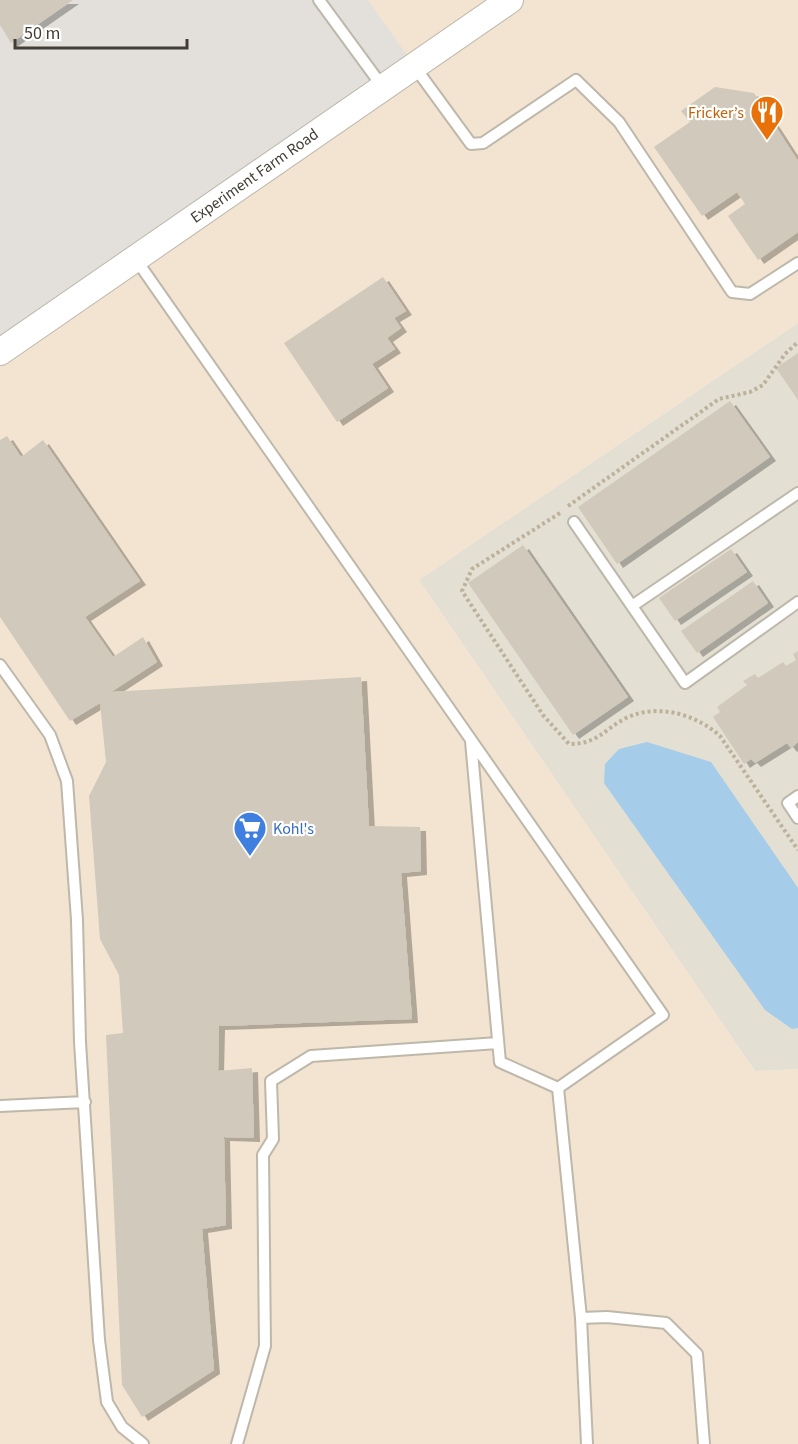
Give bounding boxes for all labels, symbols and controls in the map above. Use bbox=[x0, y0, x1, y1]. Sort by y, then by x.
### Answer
scale bar bbox=[15, 12, 188, 50]
text: 50 m bbox=[24, 21, 60, 46]
restaurant icon: Fricker’s bbox=[749, 94, 785, 141]
place label: Fricker’s bbox=[688, 102, 744, 124]
street label: Experiment Farm Road bbox=[186, 123, 323, 228]
supermarket icon: Kohl's bbox=[232, 810, 268, 857]
place label: Kohl's bbox=[273, 818, 314, 840]

